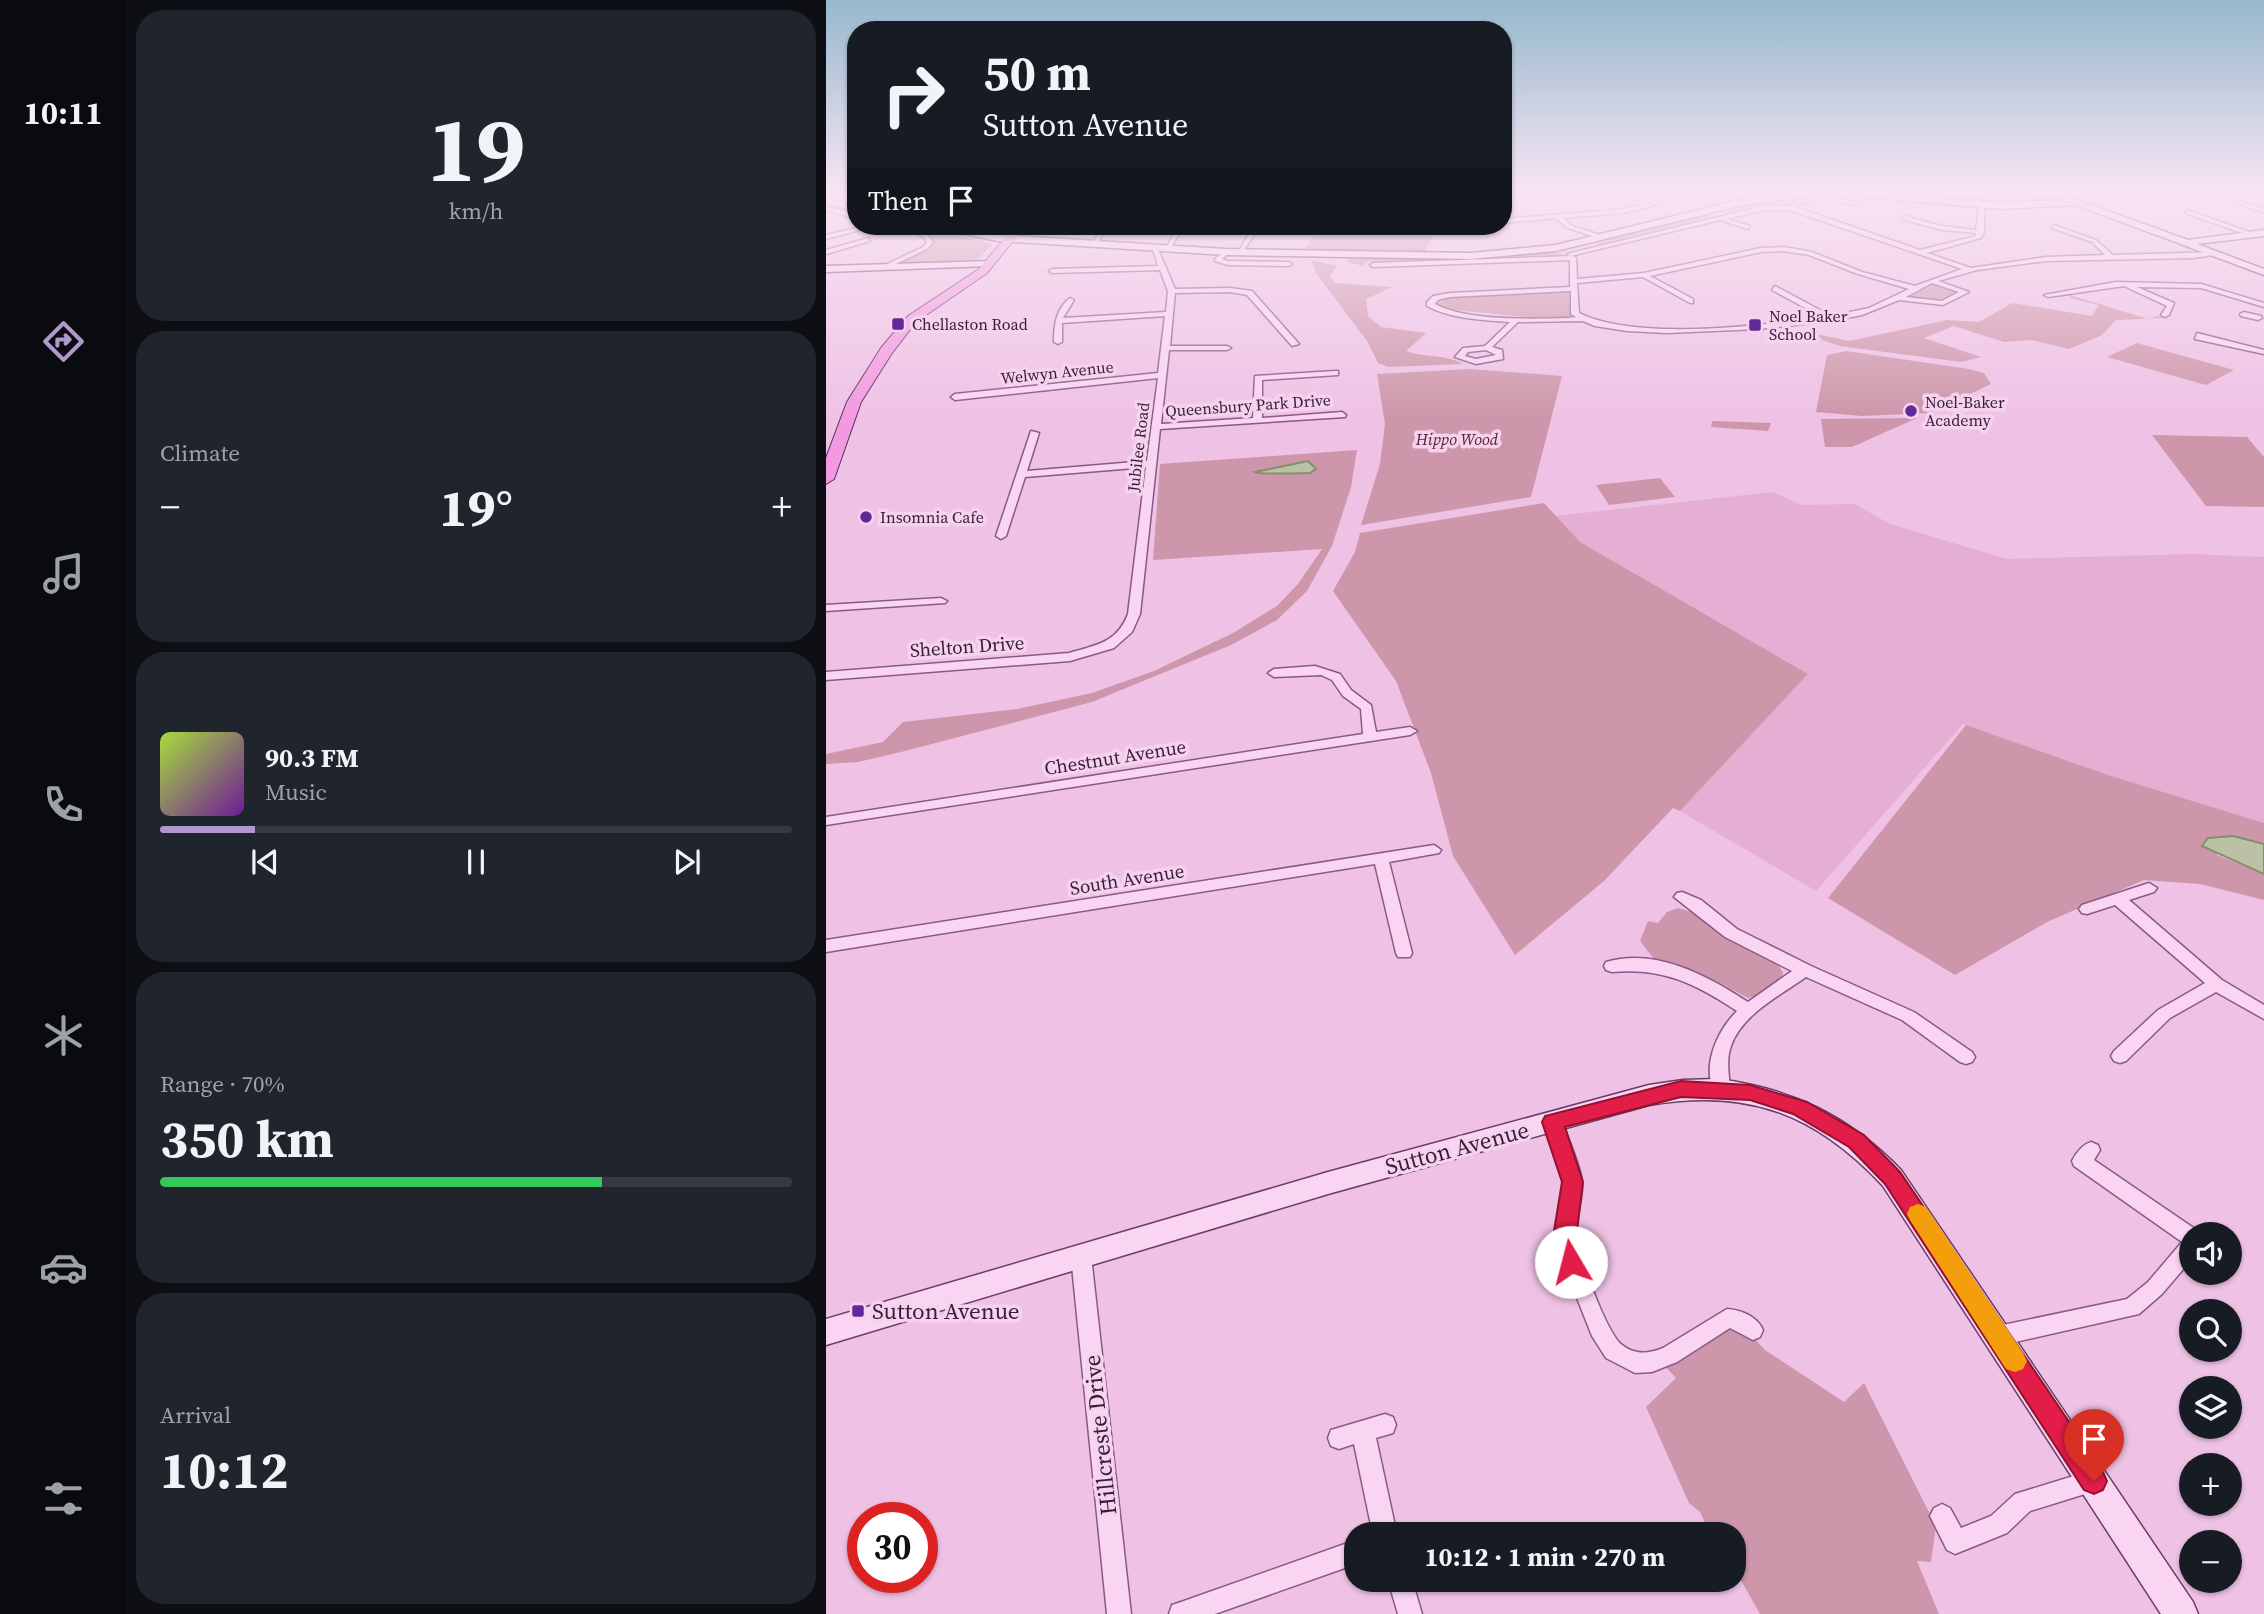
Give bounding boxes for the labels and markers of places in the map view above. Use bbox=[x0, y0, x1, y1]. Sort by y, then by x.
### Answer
place label: Noel Baker School bbox=[1769, 305, 1848, 345]
place label: Chellaston Road bbox=[912, 313, 1028, 335]
marker: Chellaston Road bbox=[890, 316, 906, 332]
marker: Noel Baker School bbox=[1747, 317, 1763, 333]
place label: Noel-Baker Academy bbox=[1925, 391, 2005, 431]
marker: Noel-Baker Academy bbox=[1903, 403, 1919, 419]
place label: Insomnia Cafe bbox=[880, 506, 984, 528]
marker: Insomnia Cafe bbox=[858, 509, 874, 525]
place label: Sutton Avenue bbox=[872, 1295, 1020, 1327]
marker: Sutton Avenue bbox=[850, 1303, 866, 1319]
pin bbox=[2064, 1409, 2124, 1481]

